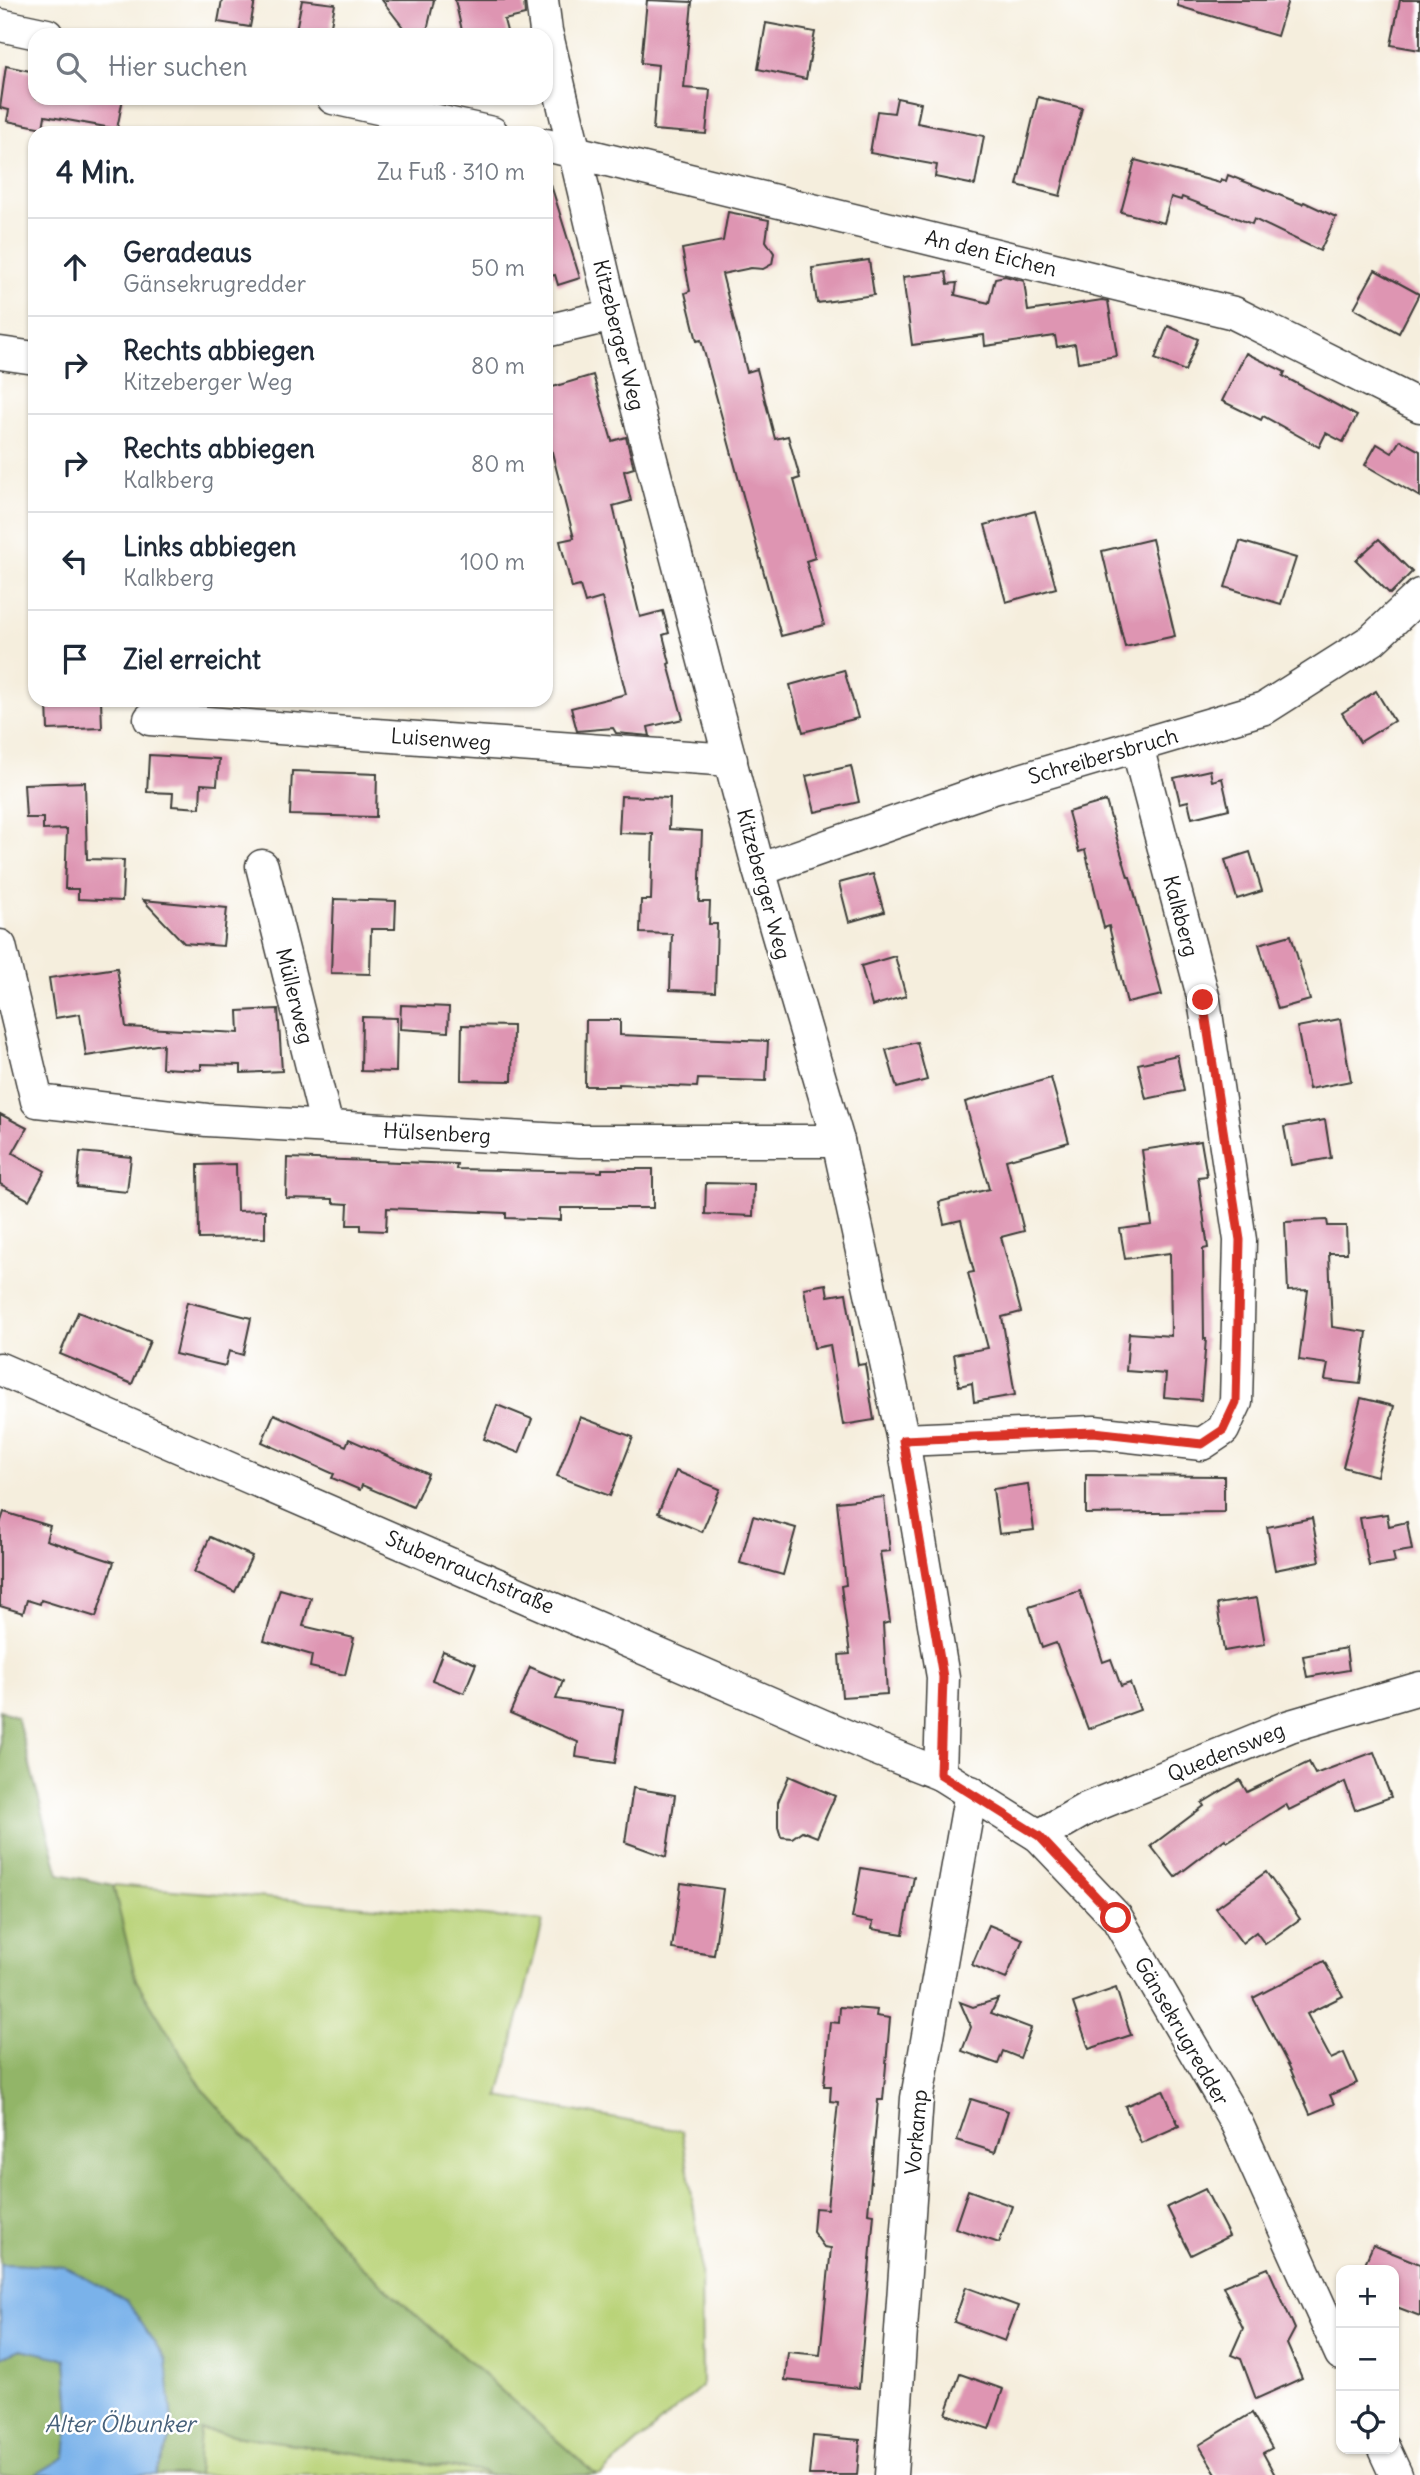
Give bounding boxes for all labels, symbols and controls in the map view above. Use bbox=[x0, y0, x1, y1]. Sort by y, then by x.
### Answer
search box bbox=[28, 28, 553, 105]
icon: search bbox=[52, 48, 90, 86]
text: Hier suchen bbox=[108, 50, 248, 83]
text: 4 Min. bbox=[56, 153, 135, 191]
text: Zu Fuß · 310 m bbox=[377, 157, 525, 186]
street label: An den Eichen bbox=[922, 224, 1060, 282]
text: Geradeaus bbox=[123, 236, 252, 269]
icon: ahead bbox=[56, 248, 94, 286]
text: 50 m bbox=[471, 253, 525, 282]
street label: Kitzeberger Weg bbox=[587, 257, 651, 413]
text: Gänsekrugredder bbox=[123, 269, 306, 298]
text: Rechts abbiegen bbox=[123, 334, 315, 367]
icon: right bbox=[56, 346, 94, 384]
text: 80 m bbox=[471, 351, 525, 380]
text: Kitzeberger Weg bbox=[123, 367, 293, 396]
text: Rechts abbiegen bbox=[123, 432, 315, 465]
icon: right bbox=[56, 444, 94, 482]
text: 80 m bbox=[471, 449, 525, 478]
text: Kalkberg bbox=[123, 465, 214, 494]
text: Links abbiegen bbox=[123, 530, 296, 563]
icon: left bbox=[56, 542, 94, 580]
text: 100 m bbox=[460, 547, 525, 576]
text: Kalkberg bbox=[123, 563, 214, 592]
icon: arrive bbox=[56, 640, 94, 678]
text: Ziel erreicht bbox=[123, 643, 261, 676]
street label: Luisenweg bbox=[390, 722, 492, 756]
street label: Schreibersbruch bbox=[1025, 722, 1181, 790]
street label: Kitzeberger Weg bbox=[731, 806, 797, 962]
street label: Kalkberg bbox=[1157, 872, 1205, 960]
street label: Müllerweg bbox=[270, 945, 320, 1047]
route end bbox=[1187, 984, 1218, 1015]
street label: Hülsenberg bbox=[382, 1117, 492, 1149]
street label: Stubenrauchstraße bbox=[382, 1524, 558, 1620]
street label: Quedensweg bbox=[1163, 1716, 1289, 1788]
route start bbox=[1100, 1902, 1131, 1933]
street label: Gänsekrugredder bbox=[1129, 1952, 1236, 2110]
street label: Vorkamp bbox=[899, 2088, 933, 2176]
map controls bbox=[1336, 2265, 1399, 2454]
button: + bbox=[1336, 2265, 1399, 2328]
button: − bbox=[1336, 2328, 1399, 2391]
button: locate bbox=[1336, 2391, 1399, 2454]
water label: Alter Ölbunker bbox=[45, 2409, 198, 2438]

